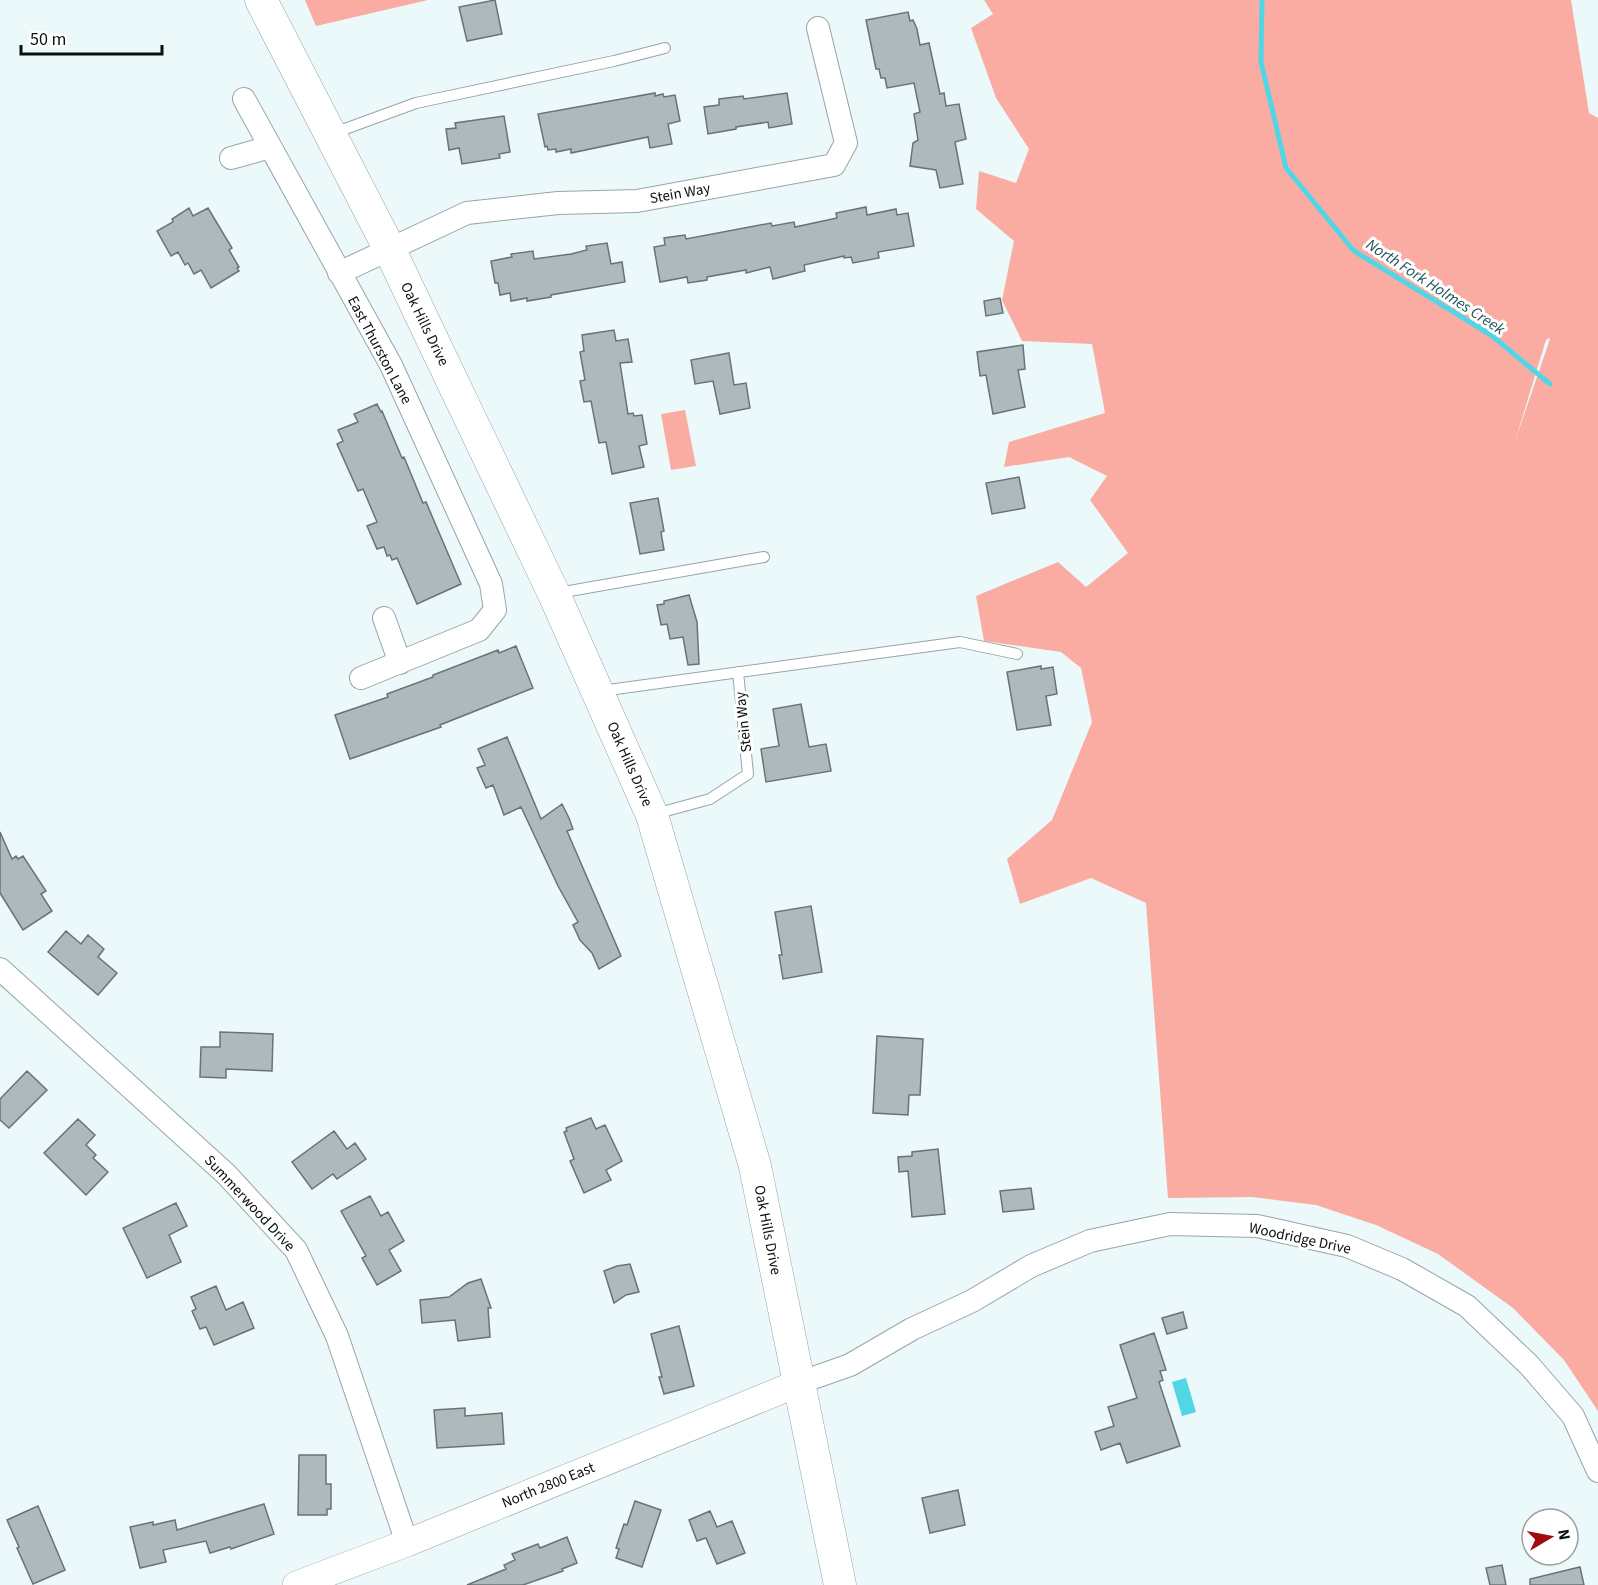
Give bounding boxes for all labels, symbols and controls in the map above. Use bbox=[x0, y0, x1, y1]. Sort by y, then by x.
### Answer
scale bar bbox=[21, 18, 162, 56]
text: 50 m bbox=[30, 27, 66, 52]
street label: Stein Way bbox=[648, 178, 712, 209]
water label: North Fork Holmes Creek bbox=[1362, 234, 1510, 340]
street label: Oak Hills Drive bbox=[395, 279, 454, 370]
street label: East Thurston Lane bbox=[342, 292, 417, 408]
street label: Stein Way bbox=[730, 691, 757, 753]
street label: Oak Hills Drive bbox=[601, 718, 658, 810]
street label: Summerwood Drive bbox=[199, 1151, 300, 1256]
street label: Oak Hills Drive bbox=[749, 1183, 786, 1277]
street label: Woodridge Drive bbox=[1247, 1217, 1353, 1260]
street label: North 2800 East bbox=[499, 1457, 598, 1514]
north arrow bbox=[1520, 1507, 1580, 1567]
text: N bbox=[1552, 1527, 1576, 1542]

